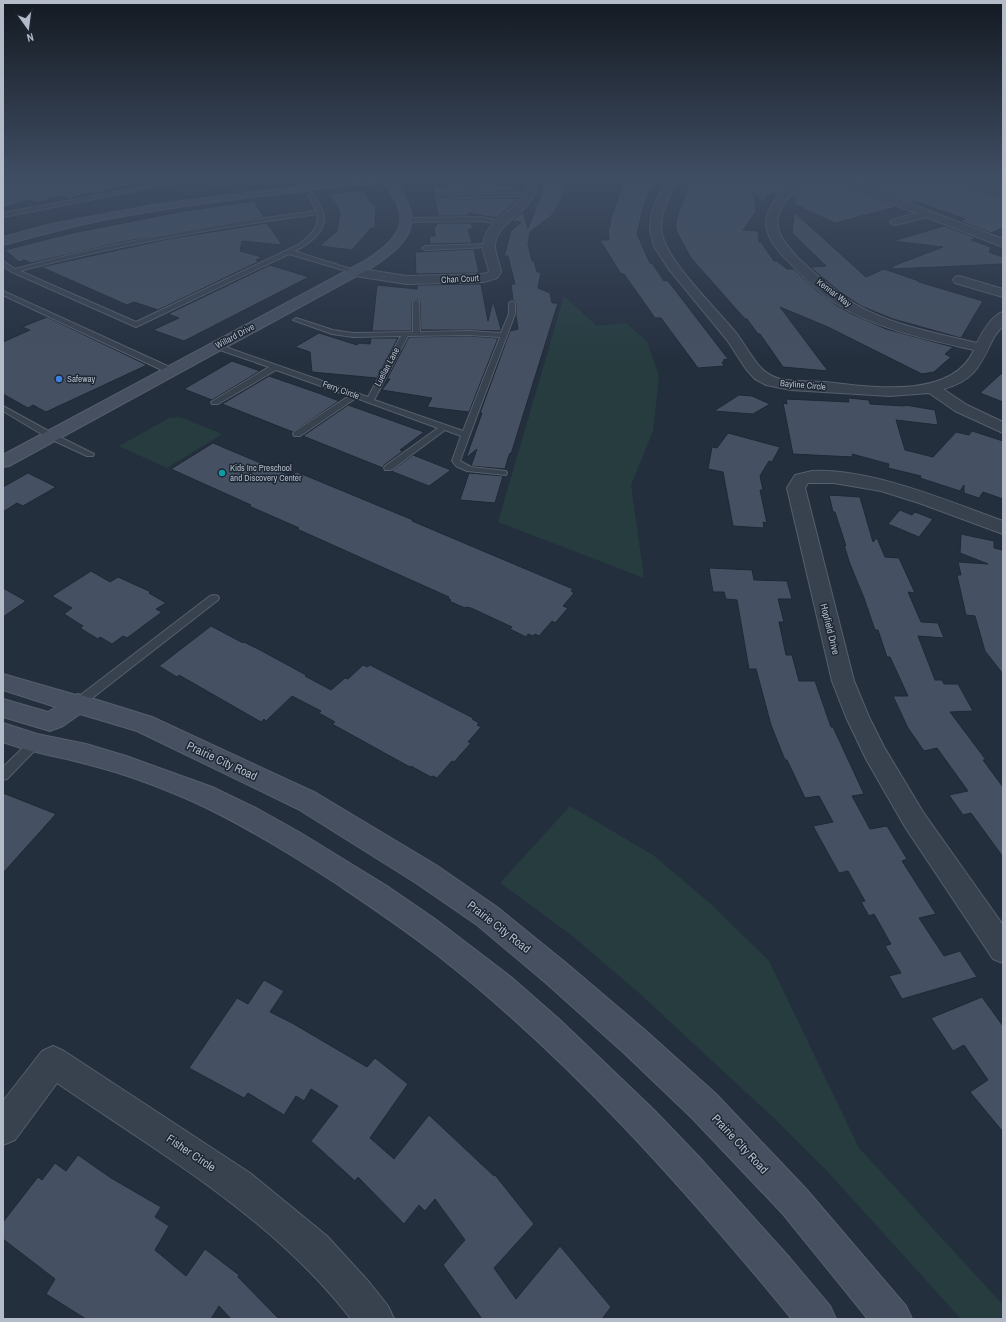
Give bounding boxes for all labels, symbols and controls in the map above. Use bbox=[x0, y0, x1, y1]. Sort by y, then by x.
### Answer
north arrow bbox=[8, 8, 48, 48]
text: N bbox=[26, 30, 35, 45]
street label: Chan Court bbox=[441, 272, 479, 286]
street label: Kennar Way bbox=[814, 276, 854, 310]
street label: Willard Drive bbox=[213, 321, 257, 351]
street label: Luellan Lane bbox=[372, 346, 402, 388]
place label: Safeway bbox=[67, 373, 96, 385]
marker: Safeway bbox=[54, 374, 64, 384]
street label: Bayline Circle bbox=[780, 377, 826, 393]
street label: Ferry Circle bbox=[321, 378, 361, 402]
place label: Kids Inc Preschool and Discovery Center bbox=[230, 462, 302, 484]
marker: Kids Inc Preschool and Discovery Center bbox=[217, 468, 227, 478]
street label: Hopfield Drive bbox=[817, 602, 843, 656]
street label: Prairie City Road bbox=[184, 738, 260, 784]
street label: Prairie City Road bbox=[464, 897, 534, 957]
street label: Prairie City Road bbox=[708, 1111, 772, 1177]
street label: Fisher Circle bbox=[163, 1131, 219, 1175]

